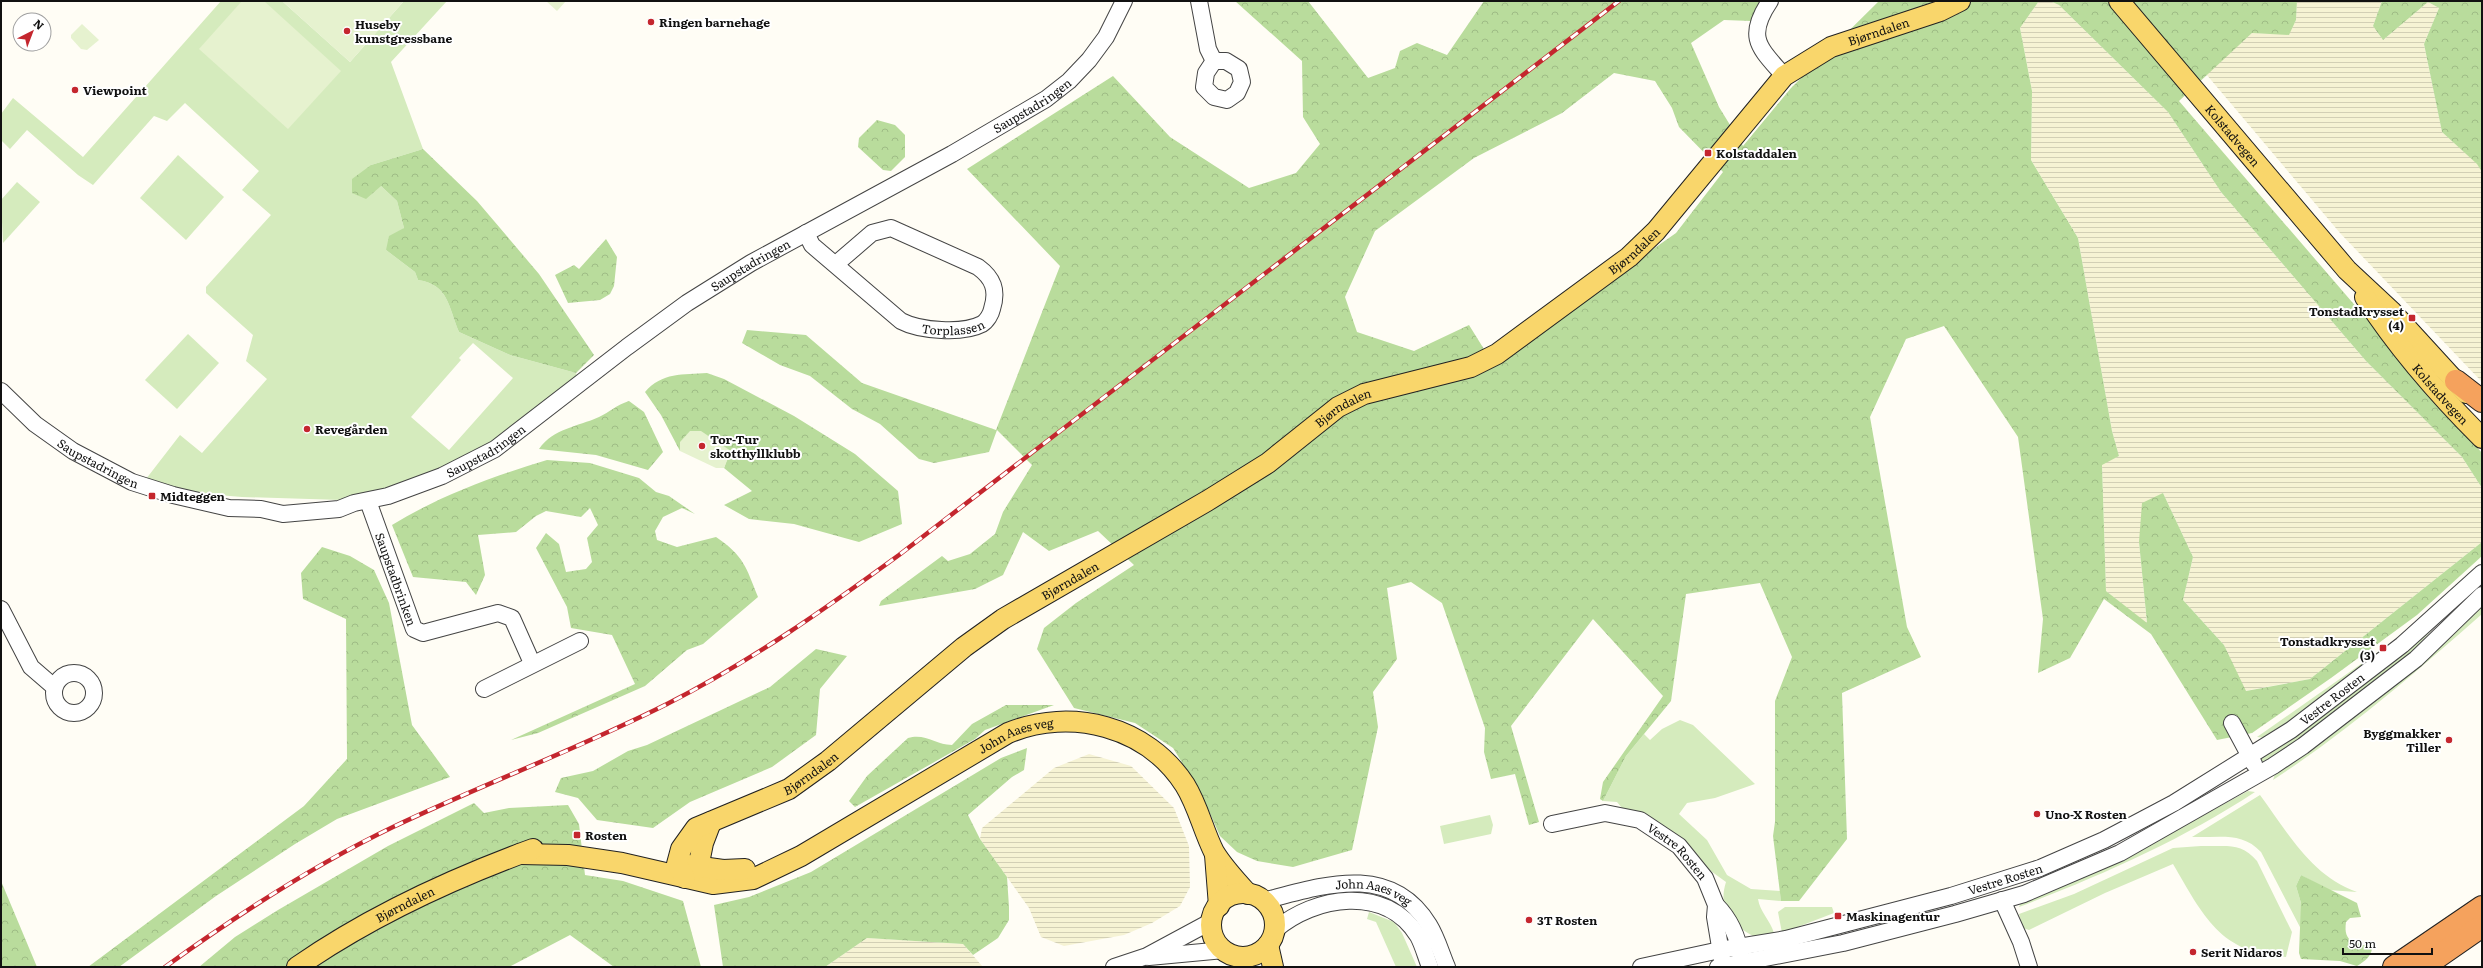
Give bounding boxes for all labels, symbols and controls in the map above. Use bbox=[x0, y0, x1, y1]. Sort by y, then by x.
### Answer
north arrow bbox=[12, 12, 52, 52]
place label: Ringen barnehage bbox=[659, 13, 770, 31]
street label: Bjørndalen bbox=[1845, 13, 1912, 50]
text: N bbox=[31, 15, 48, 33]
place label: Huseby kunstgressbane bbox=[355, 15, 452, 47]
marker: Ringen barnehage bbox=[646, 17, 656, 27]
marker: Huseby kunstgressbane bbox=[342, 26, 352, 36]
street label: Saupstadringen bbox=[990, 73, 1075, 137]
place label: Viewpoint bbox=[83, 81, 148, 99]
marker: Viewpoint bbox=[70, 85, 80, 95]
street label: Kolstadvegen bbox=[2201, 100, 2264, 170]
place label: Kolstaddalen bbox=[1716, 144, 1798, 162]
marker: Kolstaddalen bbox=[1703, 148, 1713, 158]
street label: Bjørndalen bbox=[1604, 223, 1664, 279]
street label: Saupstadringen bbox=[707, 234, 794, 295]
place label: Tonstadkrysset (4) bbox=[2309, 302, 2405, 334]
marker: Tonstadkrysset (4) bbox=[2407, 313, 2417, 323]
street label: Torplassen bbox=[920, 315, 988, 339]
street label: Kolstadvegen bbox=[2408, 359, 2473, 428]
street label: Bjørndalen bbox=[1311, 384, 1373, 431]
place label: Revegården bbox=[315, 420, 388, 438]
street label: Saupstadringen bbox=[443, 420, 529, 481]
marker: Revegården bbox=[302, 424, 312, 434]
place label: Tor-Tur skotthyllklubb bbox=[710, 430, 801, 462]
street label: Saupstadringen bbox=[54, 434, 141, 493]
marker: Tor-Tur skotthyllklubb bbox=[697, 441, 707, 451]
place label: Midteggen bbox=[160, 487, 226, 505]
marker: Midteggen bbox=[147, 491, 157, 501]
street label: Saupstadbrinken bbox=[371, 530, 421, 628]
street label: Bjørndalen bbox=[1038, 557, 1102, 604]
place label: Tonstadkrysset (3) bbox=[2280, 632, 2376, 664]
marker: Tonstadkrysset (3) bbox=[2378, 643, 2388, 653]
street label: Vestre Rosten bbox=[2296, 668, 2368, 729]
street label: John Aaes veg bbox=[975, 713, 1055, 758]
place label: Byggmakker Tiller bbox=[2363, 724, 2441, 756]
marker: Byggmakker Tiller bbox=[2444, 735, 2454, 745]
street label: Bjørndalen bbox=[781, 747, 842, 799]
place label: Uno-X Rosten bbox=[2045, 805, 2128, 823]
marker: Uno-X Rosten bbox=[2032, 809, 2042, 819]
street label: Vestre Rosten bbox=[1644, 818, 1712, 883]
place label: Rosten bbox=[585, 826, 628, 844]
marker: Rosten bbox=[572, 830, 582, 840]
street label: Vestre Rosten bbox=[1966, 859, 2045, 899]
street label: John Aaes veg bbox=[1334, 874, 1416, 910]
street label: Bjørndalen bbox=[372, 882, 437, 926]
place label: Maskinagentur bbox=[1846, 907, 1940, 925]
place label: 3T Rosten bbox=[1537, 911, 1598, 929]
marker: Maskinagentur bbox=[1833, 911, 1843, 921]
marker: 3T Rosten bbox=[1524, 915, 1534, 925]
scale bar bbox=[2343, 930, 2432, 956]
text: 50 m bbox=[2349, 934, 2376, 952]
place label: Serit Nidaros bbox=[2201, 943, 2282, 961]
marker: Serit Nidaros bbox=[2188, 947, 2198, 957]

